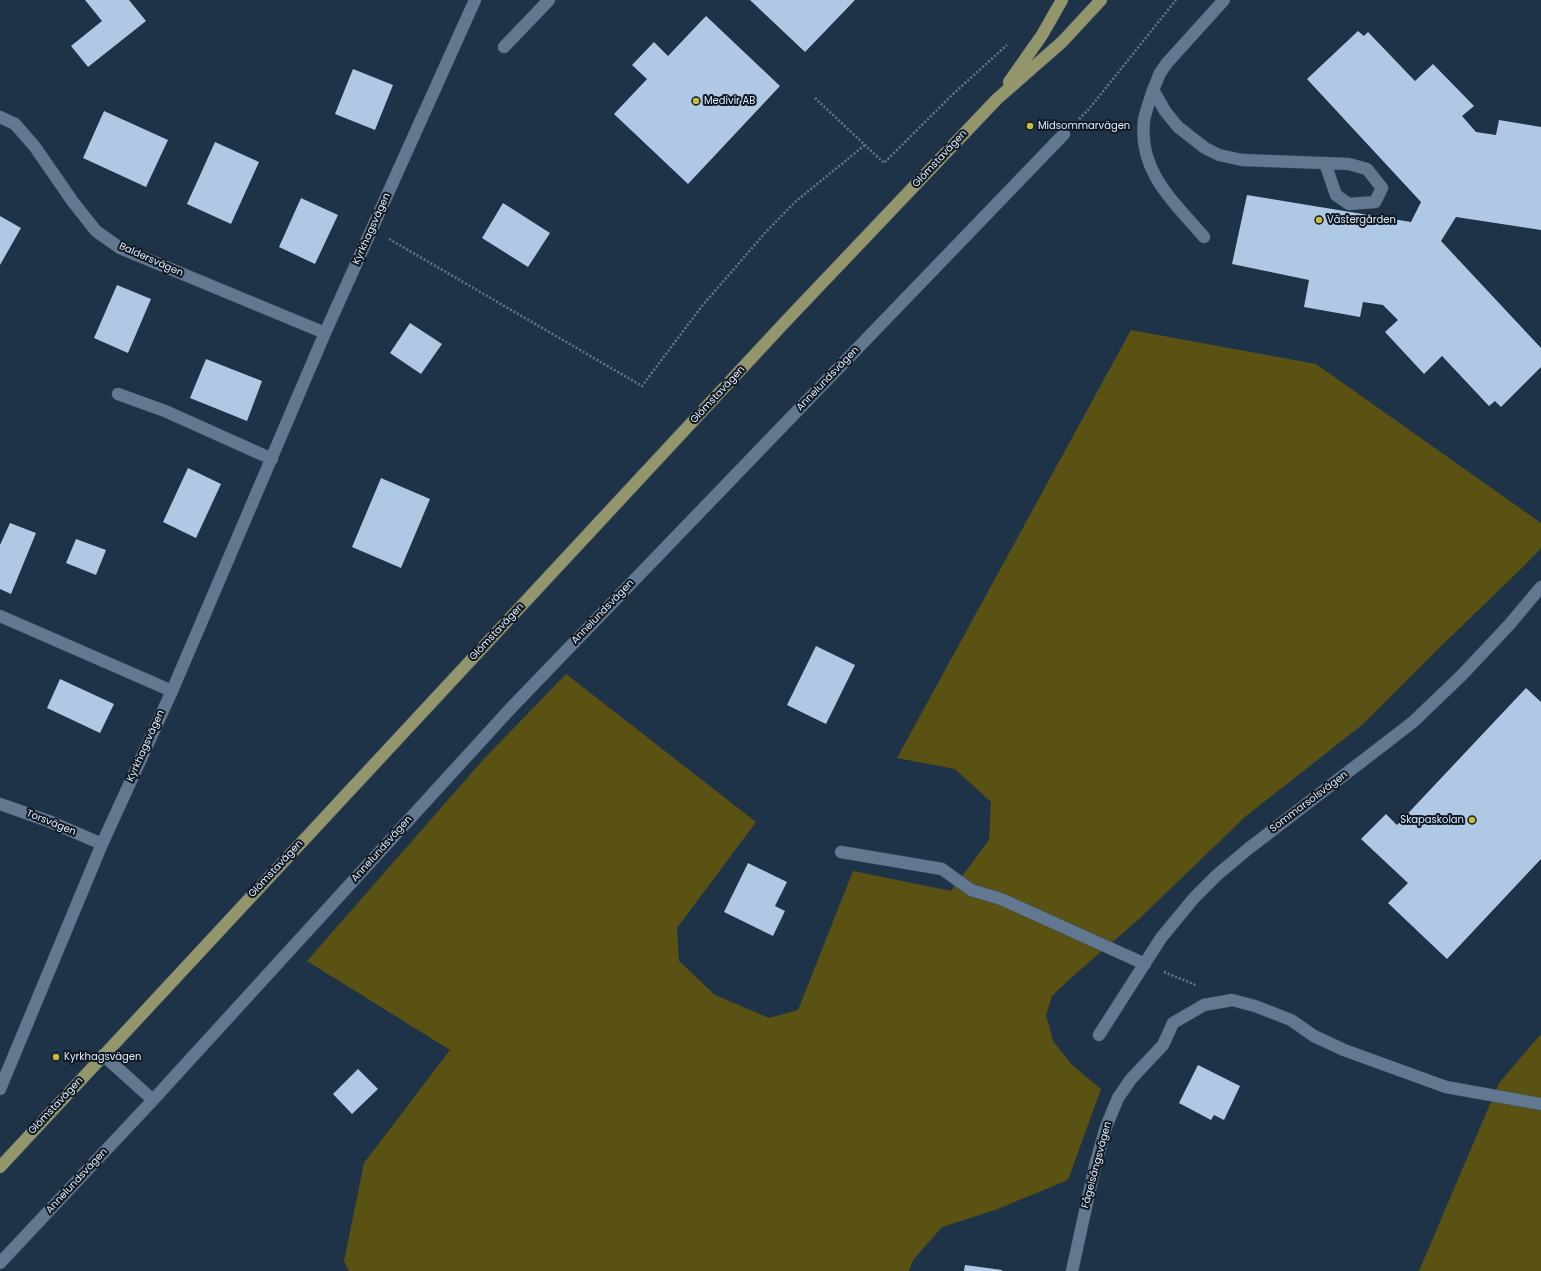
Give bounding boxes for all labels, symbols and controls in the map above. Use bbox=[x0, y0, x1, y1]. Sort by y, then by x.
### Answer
place label: Medivir AB bbox=[704, 95, 755, 107]
marker: Medivir AB bbox=[691, 96, 701, 106]
place label: Midsommarvägen bbox=[1038, 120, 1130, 132]
marker: Midsommarvägen bbox=[1025, 121, 1035, 131]
street label: Glömstavägen bbox=[910, 128, 970, 190]
street label: Kyrkhagsvägen bbox=[351, 191, 393, 267]
place label: Västergården bbox=[1327, 214, 1396, 226]
marker: Västergården bbox=[1314, 215, 1324, 225]
street label: Baldersvägen bbox=[117, 240, 185, 280]
street label: Annelundsvägen bbox=[794, 344, 862, 414]
street label: Glömstavägen bbox=[688, 364, 748, 426]
street label: Annelundsvägen bbox=[569, 577, 637, 647]
street label: Glömstavägen bbox=[467, 601, 527, 663]
street label: Kyrkhagsvägen bbox=[125, 708, 167, 784]
street label: Sommarsolsvägen bbox=[1268, 769, 1350, 835]
street label: Torsvägen bbox=[24, 808, 78, 838]
street label: Annelundsvägen bbox=[349, 814, 415, 884]
place label: Skapaskolan bbox=[1400, 814, 1464, 826]
marker: Skapaskolan bbox=[1467, 815, 1477, 825]
street label: Glömstavägen bbox=[246, 838, 306, 900]
place label: Kyrkhagsvägen bbox=[64, 1051, 141, 1063]
marker: Kyrkhagsvägen bbox=[51, 1052, 61, 1062]
street label: Glömstavägen bbox=[26, 1075, 86, 1137]
street label: Fågelsångsvägen bbox=[1080, 1120, 1114, 1210]
street label: Annelundsvägen bbox=[44, 1146, 110, 1216]

